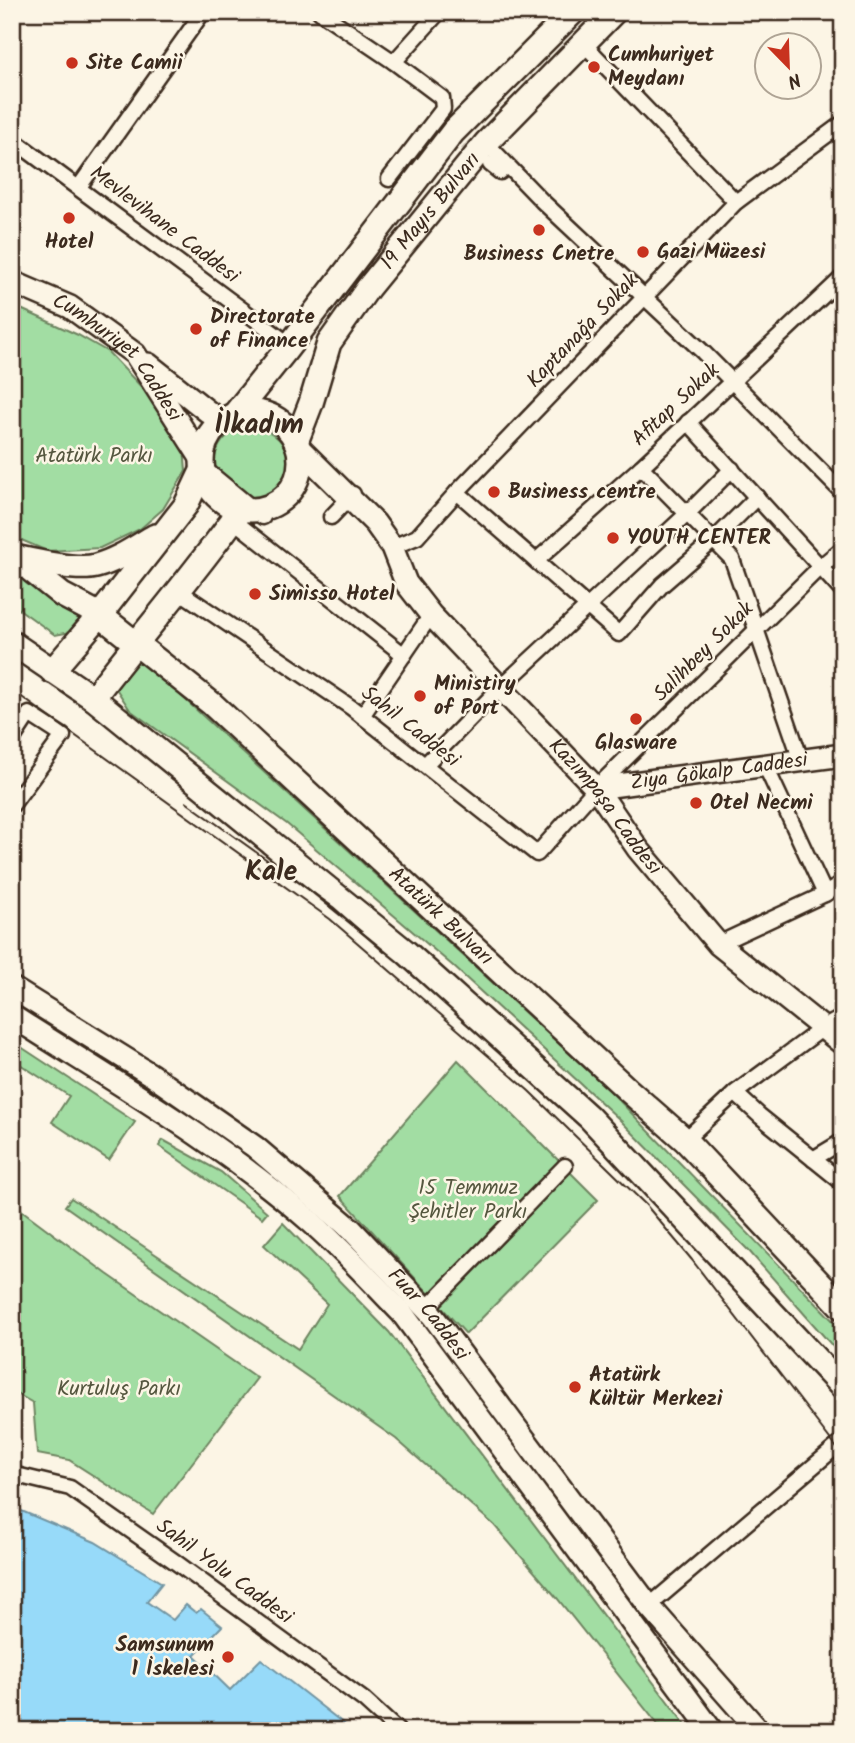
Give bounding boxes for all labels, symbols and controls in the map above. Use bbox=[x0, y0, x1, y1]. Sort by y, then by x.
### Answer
north arrow bbox=[754, 32, 824, 102]
place label: Cumhuriyet Meydanı bbox=[608, 39, 715, 96]
place label: Site Camii bbox=[86, 47, 183, 80]
marker: Site Camii bbox=[64, 55, 80, 71]
marker: Cumhuriyet Meydanı bbox=[586, 59, 602, 75]
text: N bbox=[782, 64, 805, 96]
street label: 19 Mayıs Bulvarı bbox=[372, 145, 489, 277]
street label: Mevlevihane Caddesi bbox=[82, 158, 247, 293]
marker: Hotel bbox=[61, 210, 77, 226]
marker: Business Cnetre bbox=[531, 222, 547, 238]
place label: Hotel bbox=[45, 226, 94, 259]
place label: Gazi Müzesi bbox=[657, 236, 766, 269]
place label: Business Cnetre bbox=[464, 238, 614, 271]
marker: Gazi Müzesi bbox=[635, 244, 651, 260]
street label: Kaptanağa Sokak bbox=[519, 266, 647, 396]
street label: Cumhuriyet Caddesi bbox=[47, 285, 191, 429]
place label: Directorate of Finance bbox=[210, 301, 315, 358]
marker: Directorate of Finance bbox=[188, 321, 204, 337]
street label: Afitap Sokak bbox=[624, 355, 728, 455]
district label: İlkadım bbox=[214, 403, 304, 448]
park label: Atatürk Parkı bbox=[35, 440, 153, 473]
place label: Business centre bbox=[508, 476, 656, 509]
marker: Business centre bbox=[486, 484, 502, 500]
place label: YOUTH CENTER bbox=[627, 522, 771, 555]
marker: YOUTH CENTER bbox=[605, 530, 621, 546]
place label: Simisso Hotel bbox=[269, 578, 395, 611]
marker: Simisso Hotel bbox=[247, 586, 263, 602]
street label: Salihbey Sokak bbox=[646, 594, 762, 710]
place label: Ministiry of Port bbox=[434, 668, 516, 725]
street label: Sahil Caddesi bbox=[354, 678, 467, 777]
marker: Ministiry of Port bbox=[412, 688, 428, 704]
marker: Glasware bbox=[628, 711, 644, 727]
place label: Glasware bbox=[595, 727, 677, 760]
street label: Kazımpaşa Caddesi bbox=[540, 730, 671, 883]
street label: Ziya Gökalp Caddesi bbox=[628, 743, 811, 800]
place label: Otel Necmi bbox=[710, 787, 813, 820]
marker: Otel Necmi bbox=[688, 795, 704, 811]
district label: Kale bbox=[245, 850, 297, 895]
street label: Atatürk Bulvarı bbox=[380, 859, 501, 974]
park label: 15 Temmuz Şehitler Parkı bbox=[409, 1172, 527, 1229]
street label: Fuar Caddesi bbox=[379, 1260, 478, 1369]
place label: Atatürk Kültür Merkezi bbox=[589, 1359, 723, 1416]
park label: Kurtuluş Parkı bbox=[57, 1373, 181, 1406]
marker: Atatürk Kültür Merkezi bbox=[567, 1379, 583, 1395]
street label: Sahil Yolu Caddesi bbox=[148, 1511, 300, 1634]
place label: Samsunum 1 İskelesi bbox=[115, 1629, 215, 1686]
marker: Samsunum 1 İskelesi bbox=[220, 1649, 236, 1665]

